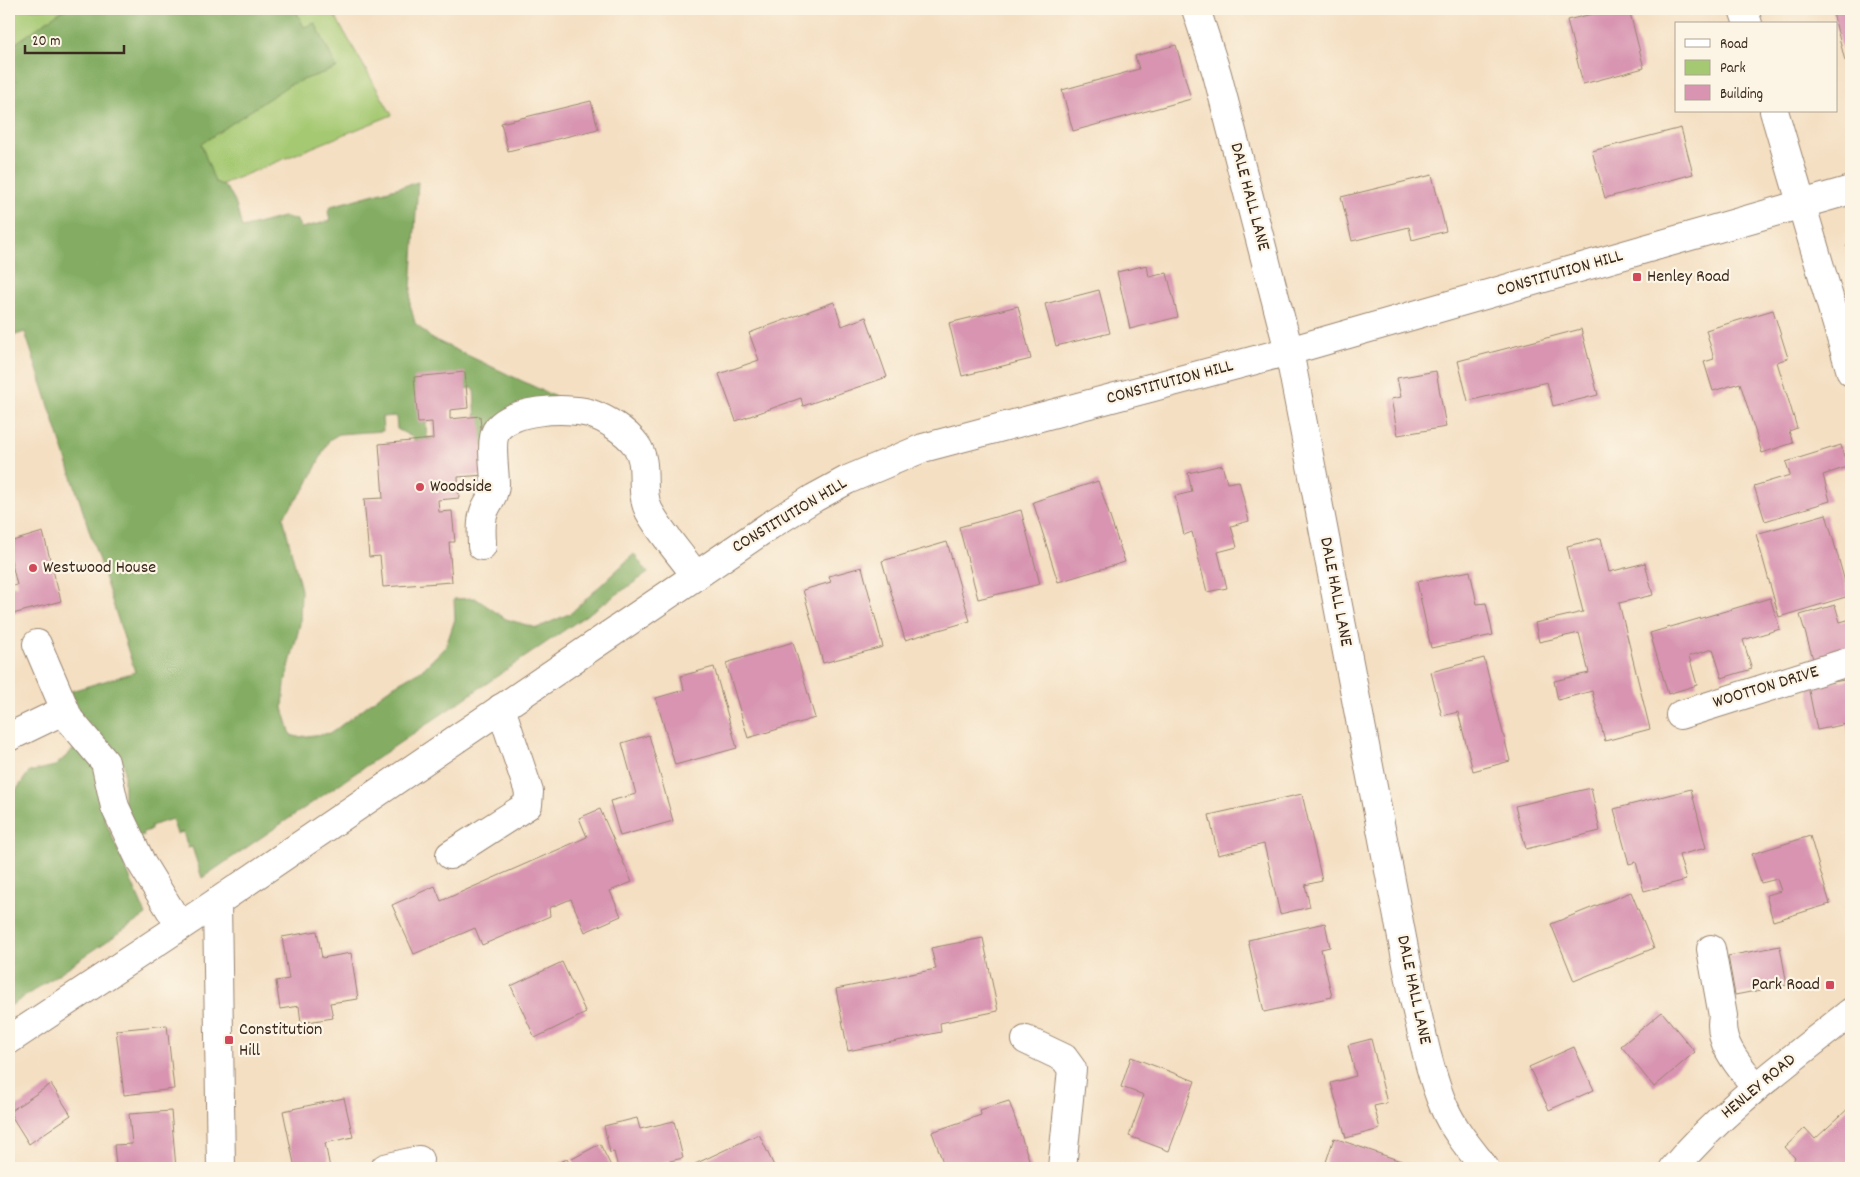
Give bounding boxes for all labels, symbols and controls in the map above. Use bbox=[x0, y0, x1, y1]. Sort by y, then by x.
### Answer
scale bar bbox=[25, 22, 124, 54]
legend bbox=[1675, 22, 1838, 112]
text: 20 m bbox=[32, 31, 60, 53]
text: Road bbox=[1720, 34, 1748, 56]
text: Park bbox=[1720, 58, 1746, 80]
text: Building bbox=[1720, 84, 1763, 106]
street label: DALE HALL LANE bbox=[1223, 140, 1275, 254]
street label: CONSTITUTION HILL bbox=[1494, 244, 1627, 304]
place label: Henley Road bbox=[1647, 265, 1730, 290]
marker: Henley Road bbox=[1631, 271, 1643, 283]
street label: CONSTITUTION HILL bbox=[1104, 354, 1237, 412]
street label: CONSTITUTION HILL bbox=[728, 471, 853, 560]
place label: Woodside bbox=[430, 475, 492, 500]
marker: Woodside bbox=[414, 481, 426, 493]
street label: DALE HALL LANE bbox=[1312, 535, 1358, 649]
place label: Westwood House bbox=[43, 556, 156, 581]
marker: Westwood House bbox=[27, 562, 39, 574]
street label: WOOTTON DRIVE bbox=[1710, 660, 1822, 716]
street label: DALE HALL LANE bbox=[1389, 933, 1437, 1047]
place label: Park Road bbox=[1752, 973, 1820, 998]
marker: Park Road bbox=[1824, 979, 1836, 991]
place label: Constitution Hill bbox=[239, 1018, 322, 1064]
marker: Constitution Hill bbox=[223, 1034, 235, 1046]
street label: HENLEY ROAD bbox=[1716, 1048, 1802, 1126]

